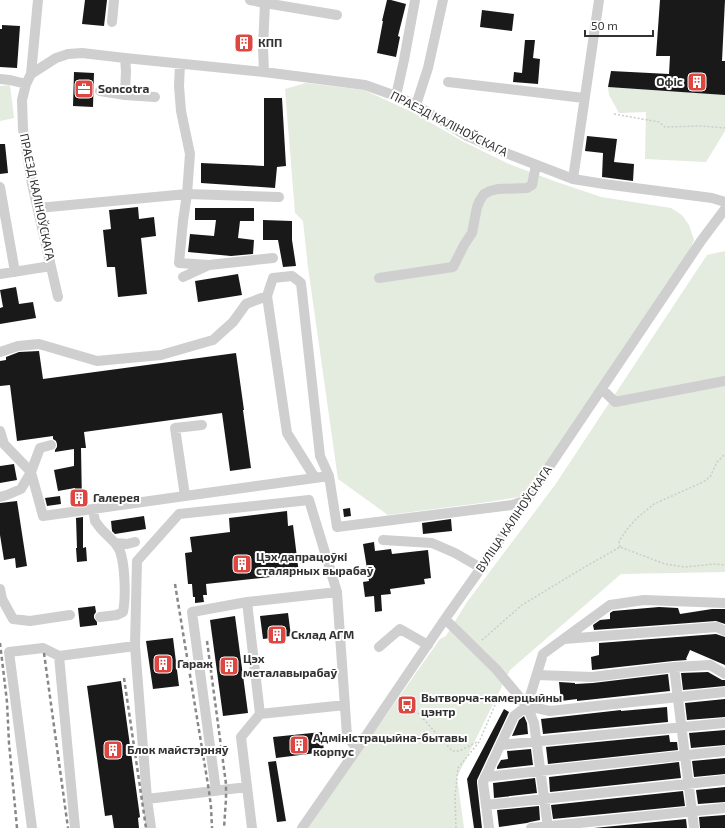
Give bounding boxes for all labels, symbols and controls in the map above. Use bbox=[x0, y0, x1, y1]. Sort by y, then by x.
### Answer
scale bar bbox=[585, 12, 653, 38]
text: 50 m bbox=[591, 18, 618, 32]
building icon: КПП bbox=[233, 32, 255, 54]
place label: КПП bbox=[258, 35, 282, 49]
building icon: Офіс bbox=[686, 71, 708, 93]
place label: Офіс bbox=[656, 74, 683, 88]
office icon: Soncotra bbox=[73, 78, 95, 100]
place label: Soncotra bbox=[98, 81, 149, 95]
street label: ПРАЕЗД КАЛІНОЎСКАГА bbox=[389, 88, 511, 159]
street label: ПРАЕЗД КАЛІНОЎСКАГА bbox=[18, 132, 58, 262]
street label: ВУЛІЦА КАЛІНОЎСКАГА bbox=[472, 462, 554, 574]
building icon: Галерея bbox=[68, 487, 90, 509]
place label: Галерея bbox=[93, 490, 140, 504]
place label: Цэх дапрацоўкі сталярных вырабаў bbox=[256, 549, 374, 577]
building icon: Цэх дапрацоўкі сталярных вырабаў bbox=[231, 553, 253, 575]
building icon: Склад АГМ bbox=[266, 624, 288, 646]
place label: Склад АГМ bbox=[291, 627, 354, 641]
place label: Цэх металавырабаў bbox=[243, 651, 337, 679]
building icon: Гараж bbox=[152, 653, 174, 675]
building icon: Цэх металавырабаў bbox=[218, 655, 240, 677]
place label: Гараж bbox=[177, 656, 213, 670]
place label: Вытворча-камерцыйны цэнтр bbox=[421, 690, 562, 718]
bus stop icon: Вытворча-камерцыйны цэнтр bbox=[396, 694, 418, 716]
place label: Адміністрацыйна-бытавы корпус bbox=[313, 730, 467, 758]
building icon: Адміністрацыйна-бытавы корпус bbox=[288, 734, 310, 756]
building icon: Блок майстэрняў bbox=[102, 739, 124, 761]
place label: Блок майстэрняў bbox=[127, 742, 229, 756]

